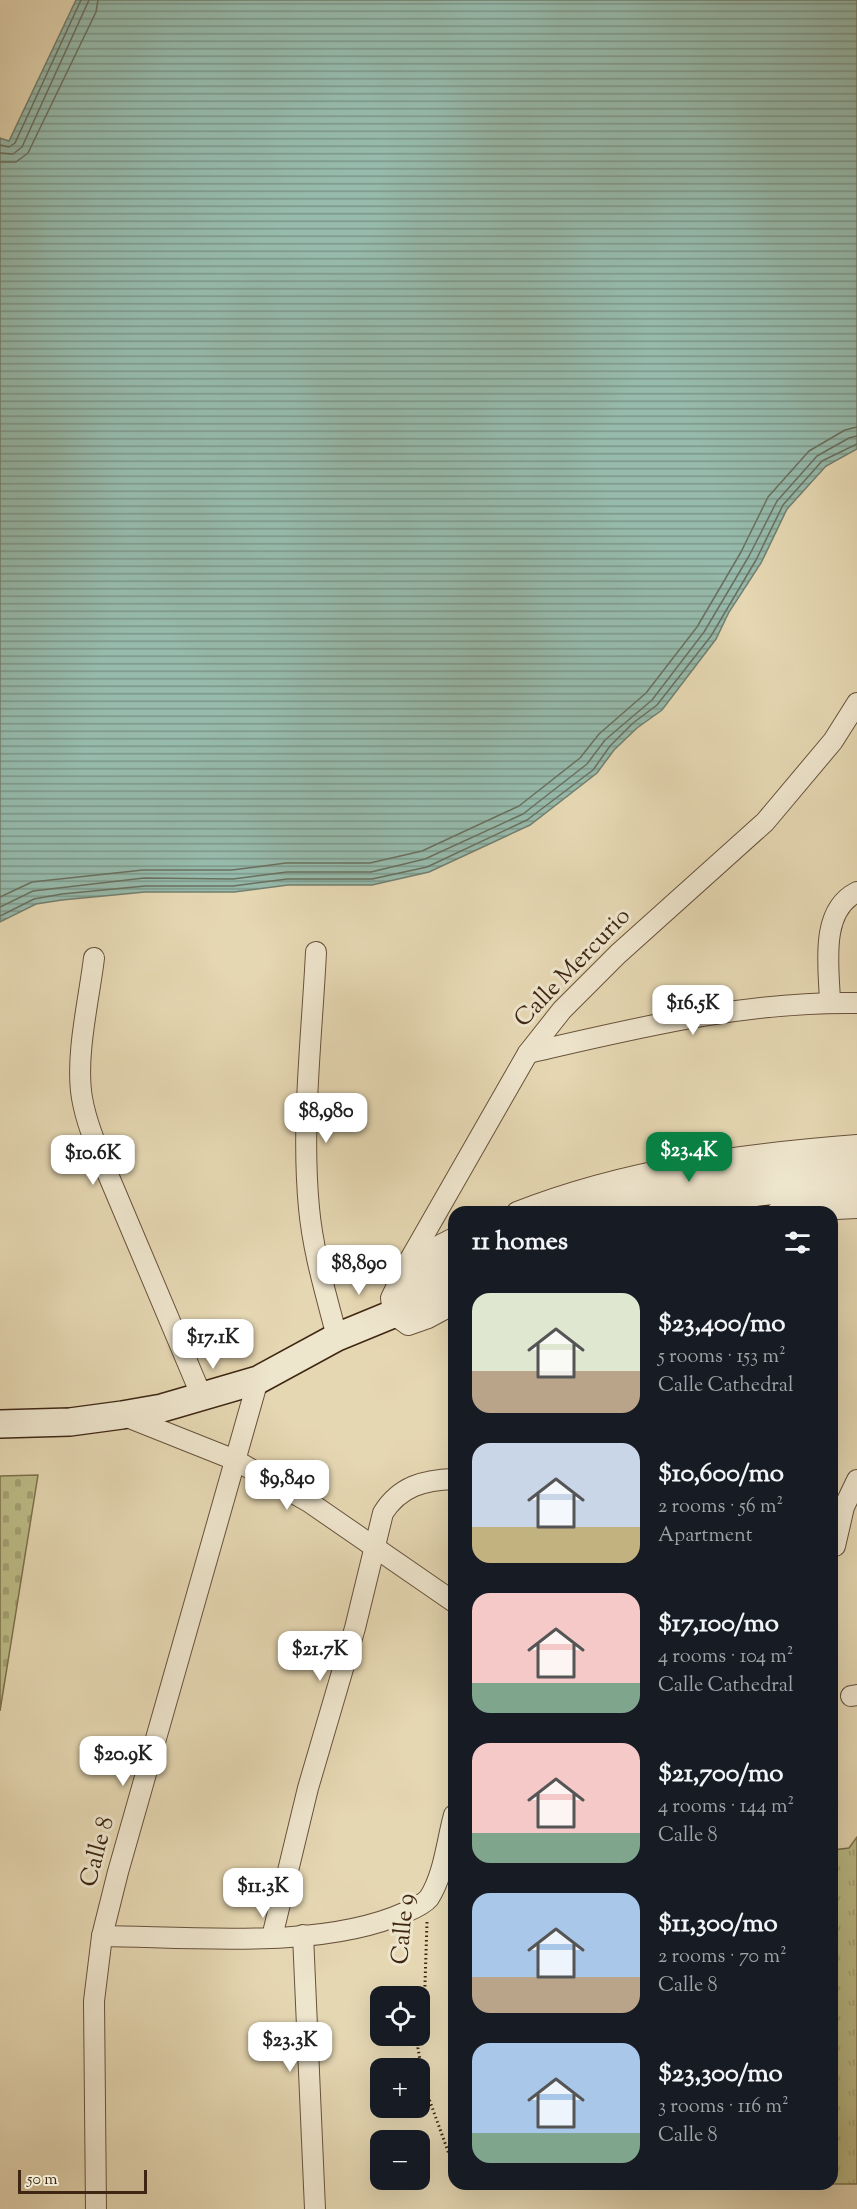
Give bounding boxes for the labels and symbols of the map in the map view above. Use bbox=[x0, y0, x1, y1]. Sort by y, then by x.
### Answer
street label: Calle Mercurio bbox=[507, 900, 639, 1036]
pin: $16.5K bbox=[644, 985, 742, 1036]
pin: $8,980 bbox=[277, 1093, 375, 1144]
pin: $23.4K bbox=[640, 1132, 738, 1183]
pin: $10.6K bbox=[44, 1135, 142, 1186]
pin: $8,890 bbox=[310, 1245, 408, 1296]
pin: $17.1K bbox=[164, 1319, 262, 1370]
pin: $9,840 bbox=[238, 1460, 336, 1511]
pin: $21.7K bbox=[271, 1631, 369, 1682]
pin: $20.9K bbox=[74, 1736, 172, 1787]
street label: Calle 8 bbox=[72, 1813, 124, 1891]
pin: $11.3K bbox=[214, 1868, 312, 1919]
street label: Calle 9 bbox=[384, 1892, 424, 1966]
pin: $23.3K bbox=[241, 2022, 339, 2073]
scale bar bbox=[18, 2167, 147, 2194]

